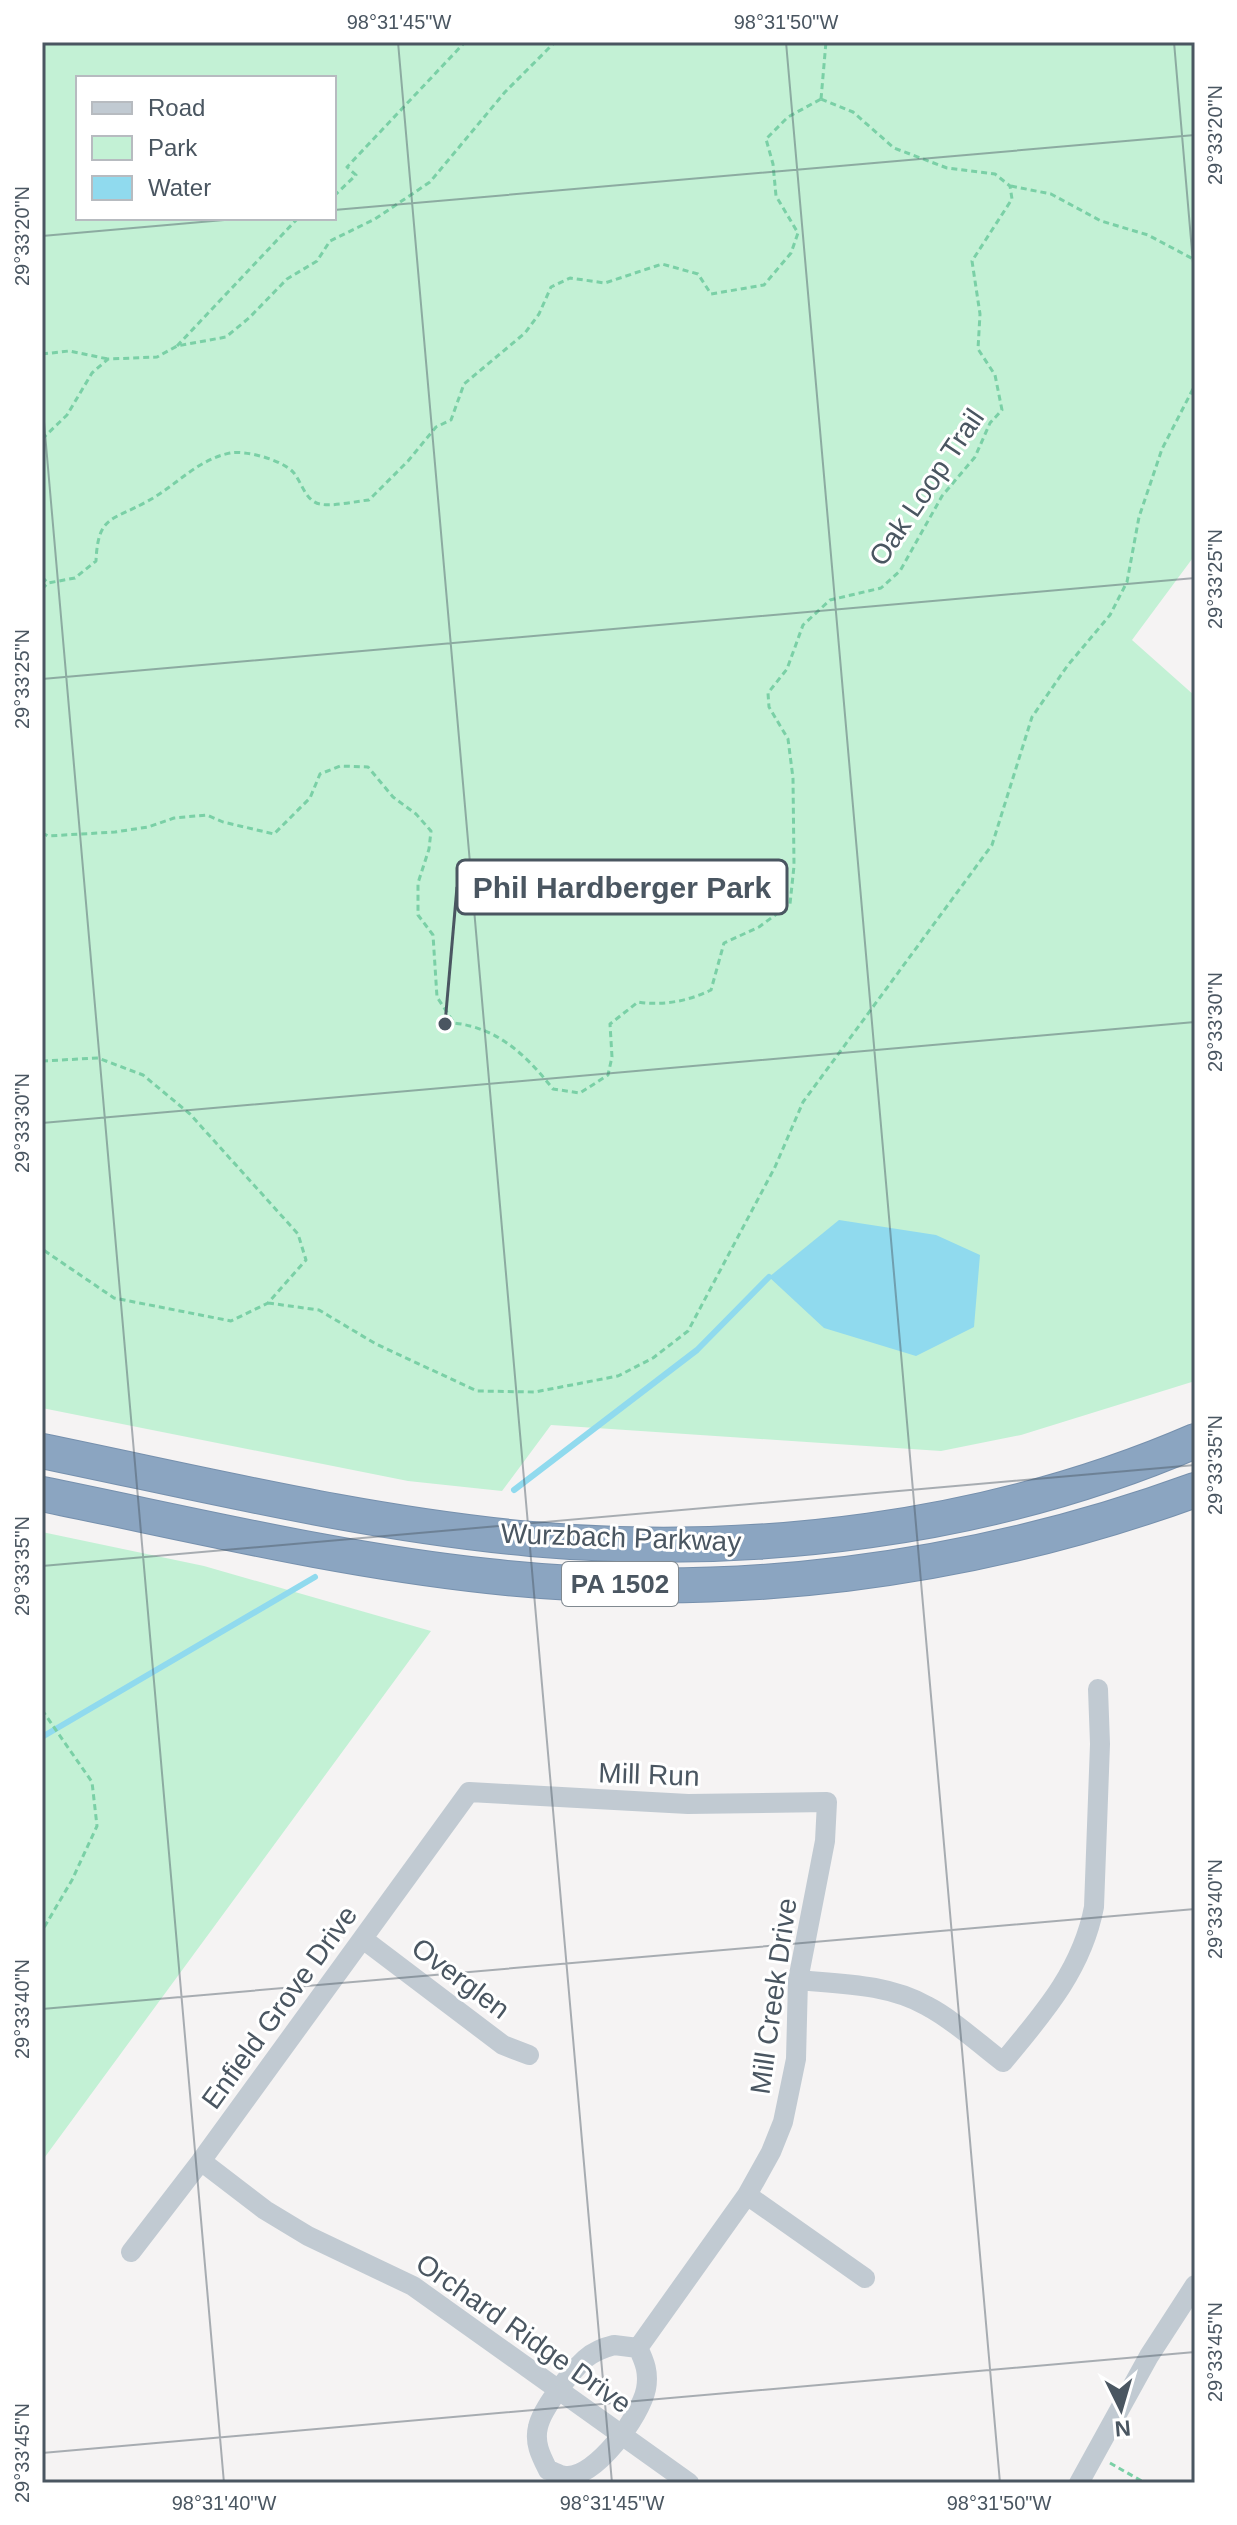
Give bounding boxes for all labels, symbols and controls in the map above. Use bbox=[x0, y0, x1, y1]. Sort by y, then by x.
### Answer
text: 98°31'45"W bbox=[347, 11, 451, 33]
text: 98°31'50"W bbox=[734, 11, 838, 33]
legend bbox=[76, 76, 336, 220]
text: 29°33'20"N bbox=[1204, 85, 1226, 185]
text: Road bbox=[148, 94, 205, 121]
text: Park bbox=[148, 134, 198, 161]
text: Water bbox=[148, 174, 211, 201]
text: 29°33'20"N bbox=[11, 186, 33, 286]
street label: Oak Loop Trail bbox=[863, 403, 990, 571]
text: 29°33'25"N bbox=[1204, 529, 1226, 629]
text: 29°33'25"N bbox=[11, 629, 33, 729]
callout: Phil Hardberger Park bbox=[457, 860, 787, 914]
text: Phil Hardberger Park bbox=[473, 871, 772, 904]
text: 29°33'30"N bbox=[1204, 972, 1226, 1072]
text: 29°33'30"N bbox=[11, 1073, 33, 1173]
text: 29°33'35"N bbox=[1204, 1415, 1226, 1515]
text: 29°33'35"N bbox=[11, 1516, 33, 1616]
street label: Wurzbach Parkway bbox=[500, 1518, 742, 1557]
road number: PA 1502 bbox=[562, 1562, 678, 1606]
street label: Mill Run bbox=[598, 1757, 700, 1792]
text: 29°33'40"N bbox=[1204, 1859, 1226, 1959]
street label: Mill Creek Drive bbox=[744, 1896, 803, 2096]
street label: Enfield Grove Drive bbox=[196, 1900, 363, 2115]
street label: Overglen bbox=[406, 1932, 515, 2025]
text: 29°33'40"N bbox=[11, 1959, 33, 2059]
street label: Orchard Ridge Drive bbox=[410, 2248, 637, 2419]
text: 29°33'45"N bbox=[1204, 2302, 1226, 2402]
north arrow bbox=[1081, 2369, 1161, 2449]
text: 29°33'45"N bbox=[11, 2403, 33, 2503]
text: N bbox=[1114, 2415, 1132, 2442]
text: 98°31'40"W bbox=[172, 2492, 276, 2514]
text: 98°31'45"W bbox=[560, 2492, 664, 2514]
text: 98°31'50"W bbox=[947, 2492, 1051, 2514]

